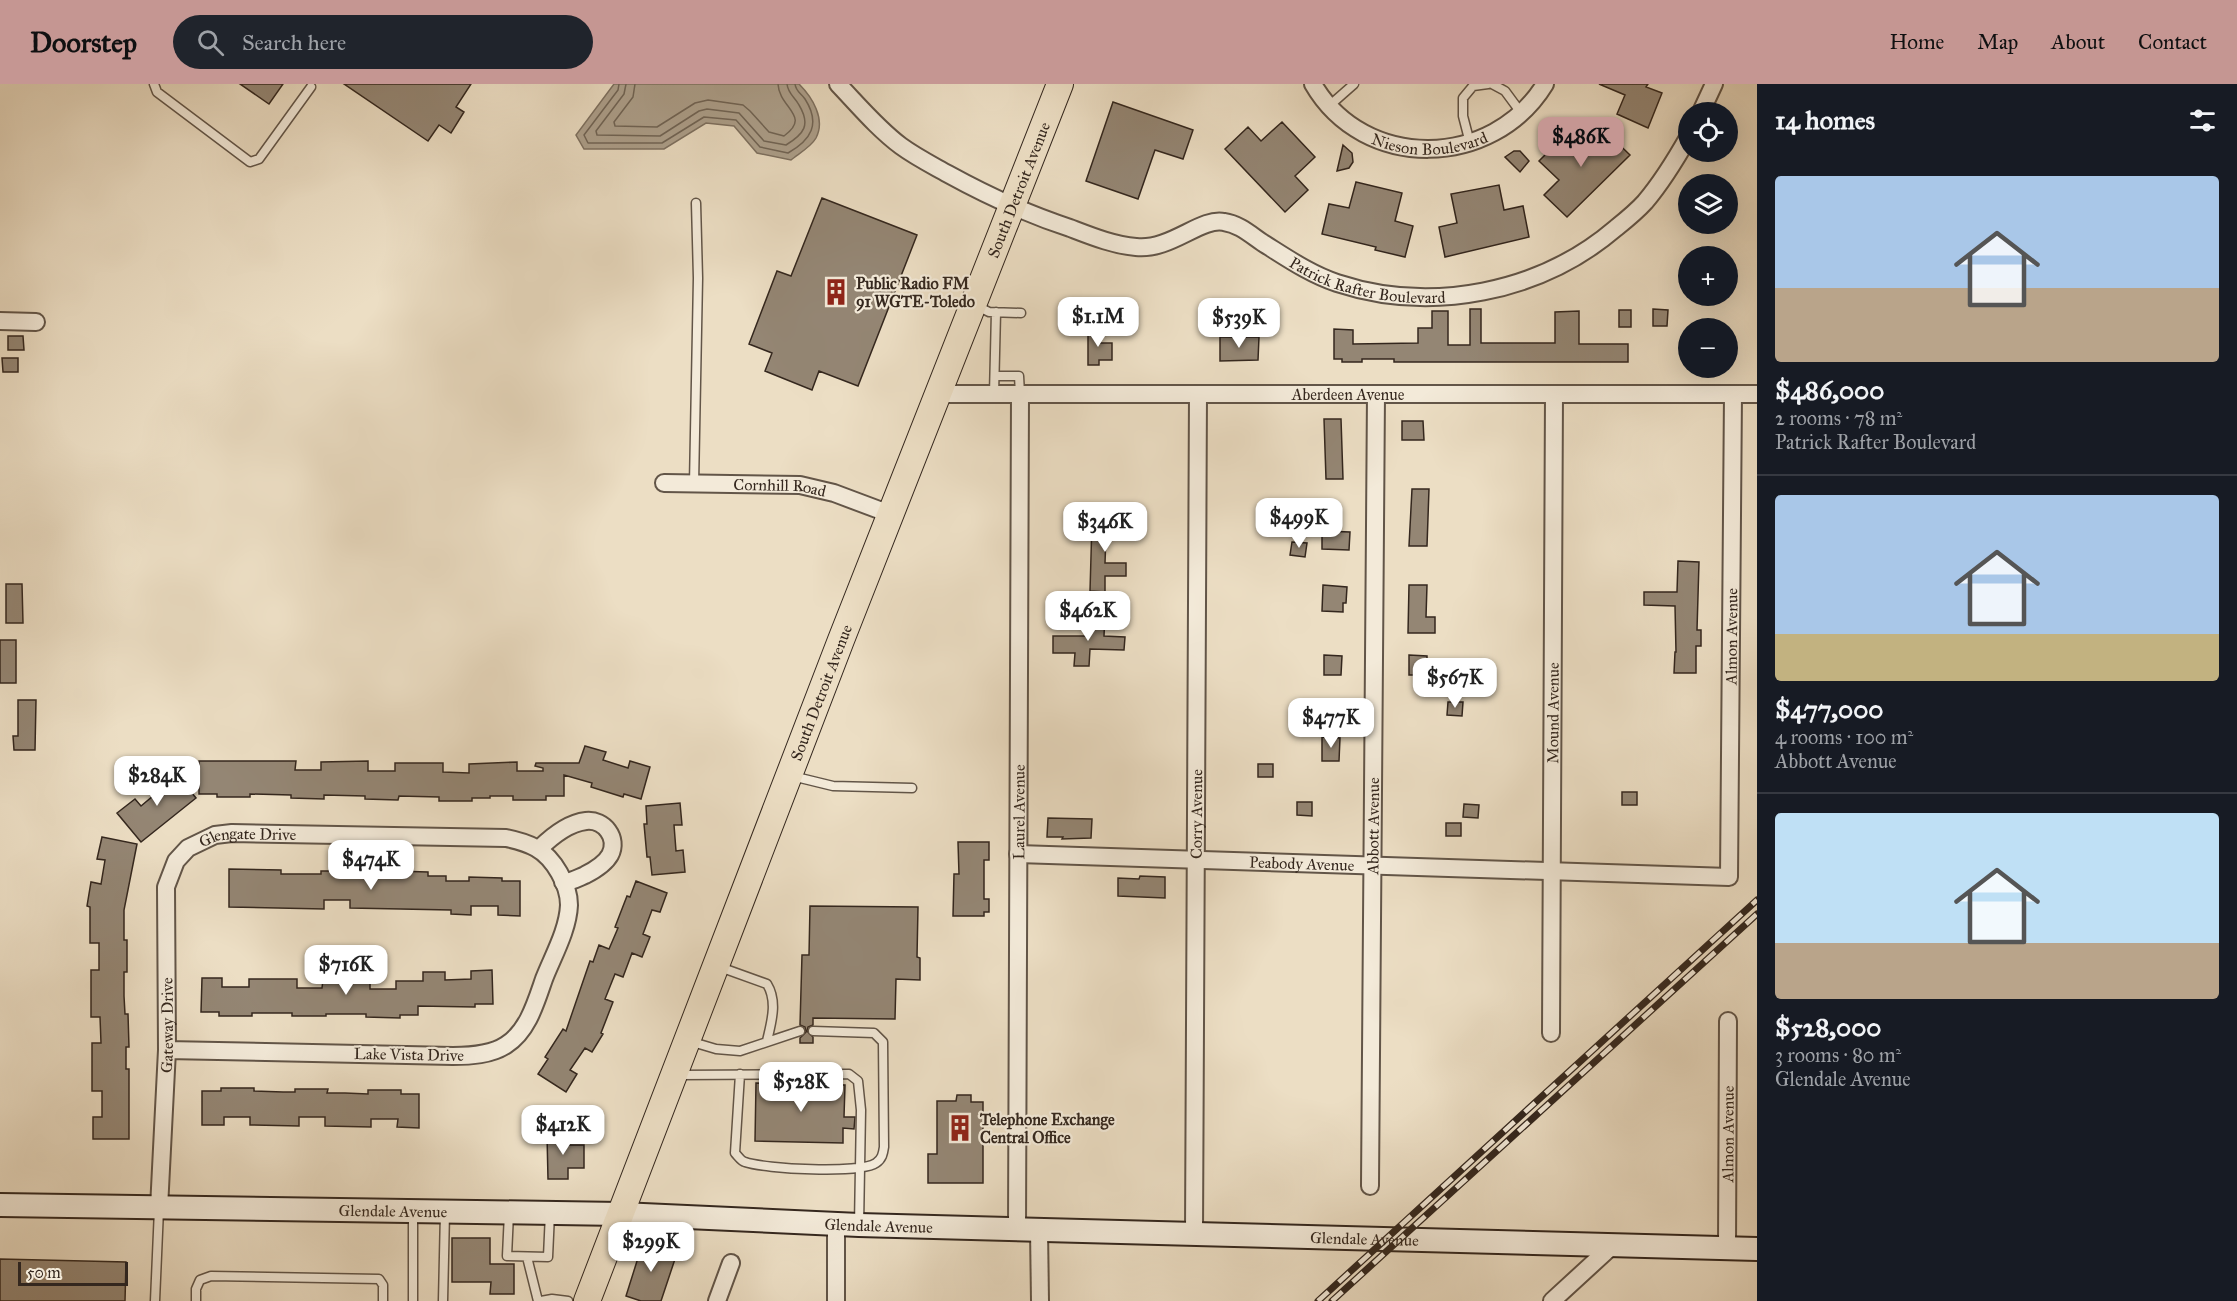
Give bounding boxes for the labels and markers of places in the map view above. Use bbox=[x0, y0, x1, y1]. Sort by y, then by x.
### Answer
pin: $486K bbox=[1539, 117, 1623, 168]
place label: Public Radio FM 91 WGTE-Toledo bbox=[856, 274, 975, 312]
building icon: Public Radio FM 91 WGTE-Toledo bbox=[821, 277, 851, 307]
pin: $1.1M bbox=[1056, 297, 1140, 348]
pin: $539K bbox=[1197, 298, 1281, 349]
pin: $499K bbox=[1257, 498, 1341, 549]
pin: $346K bbox=[1063, 502, 1147, 553]
pin: $462K bbox=[1046, 591, 1130, 642]
pin: $567K bbox=[1413, 658, 1497, 709]
pin: $477K bbox=[1289, 698, 1373, 749]
pin: $284K bbox=[115, 756, 199, 807]
pin: $474K bbox=[329, 840, 413, 891]
pin: $716K bbox=[304, 945, 388, 996]
pin: $528K bbox=[759, 1062, 843, 1113]
pin: $412K bbox=[521, 1105, 605, 1156]
place label: Telephone Exchange Central Office bbox=[979, 1110, 1115, 1147]
building icon: Telephone Exchange Central Office bbox=[945, 1113, 975, 1143]
pin: $299K bbox=[609, 1222, 693, 1273]

